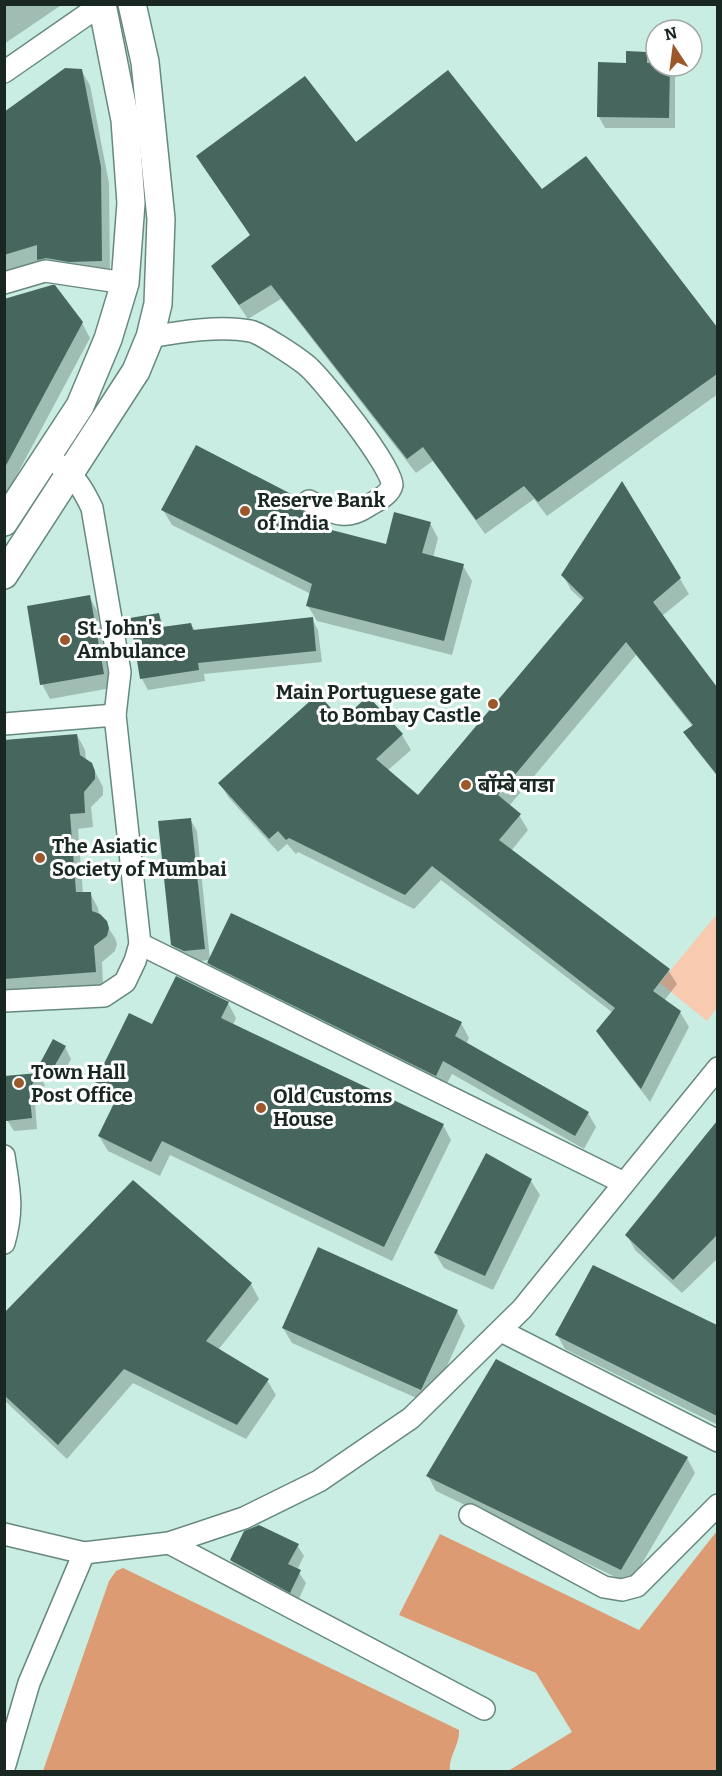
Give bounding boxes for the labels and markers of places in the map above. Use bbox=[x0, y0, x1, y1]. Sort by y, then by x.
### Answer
place label: Reserve Bank of India bbox=[257, 488, 385, 535]
marker: Reserve Bank of India bbox=[238, 504, 252, 518]
place label: St. John's Ambulance bbox=[77, 616, 186, 663]
marker: St. John's Ambulance bbox=[58, 633, 72, 647]
place label: Main Portuguese gate to Bombay Castle bbox=[276, 680, 481, 727]
marker: Main Portuguese gate to Bombay Castle bbox=[486, 697, 500, 711]
place label: बॉम्बे वाडा bbox=[478, 773, 556, 797]
marker: बॉम्बे वाडा bbox=[459, 778, 473, 792]
place label: The Asiatic Society of Mumbai bbox=[52, 834, 227, 881]
marker: The Asiatic Society of Mumbai bbox=[33, 851, 47, 865]
place label: Town Hall Post Office bbox=[31, 1060, 133, 1107]
marker: Town Hall Post Office bbox=[12, 1076, 26, 1090]
place label: Old Customs House bbox=[273, 1084, 392, 1131]
marker: Old Customs House bbox=[254, 1101, 268, 1115]

